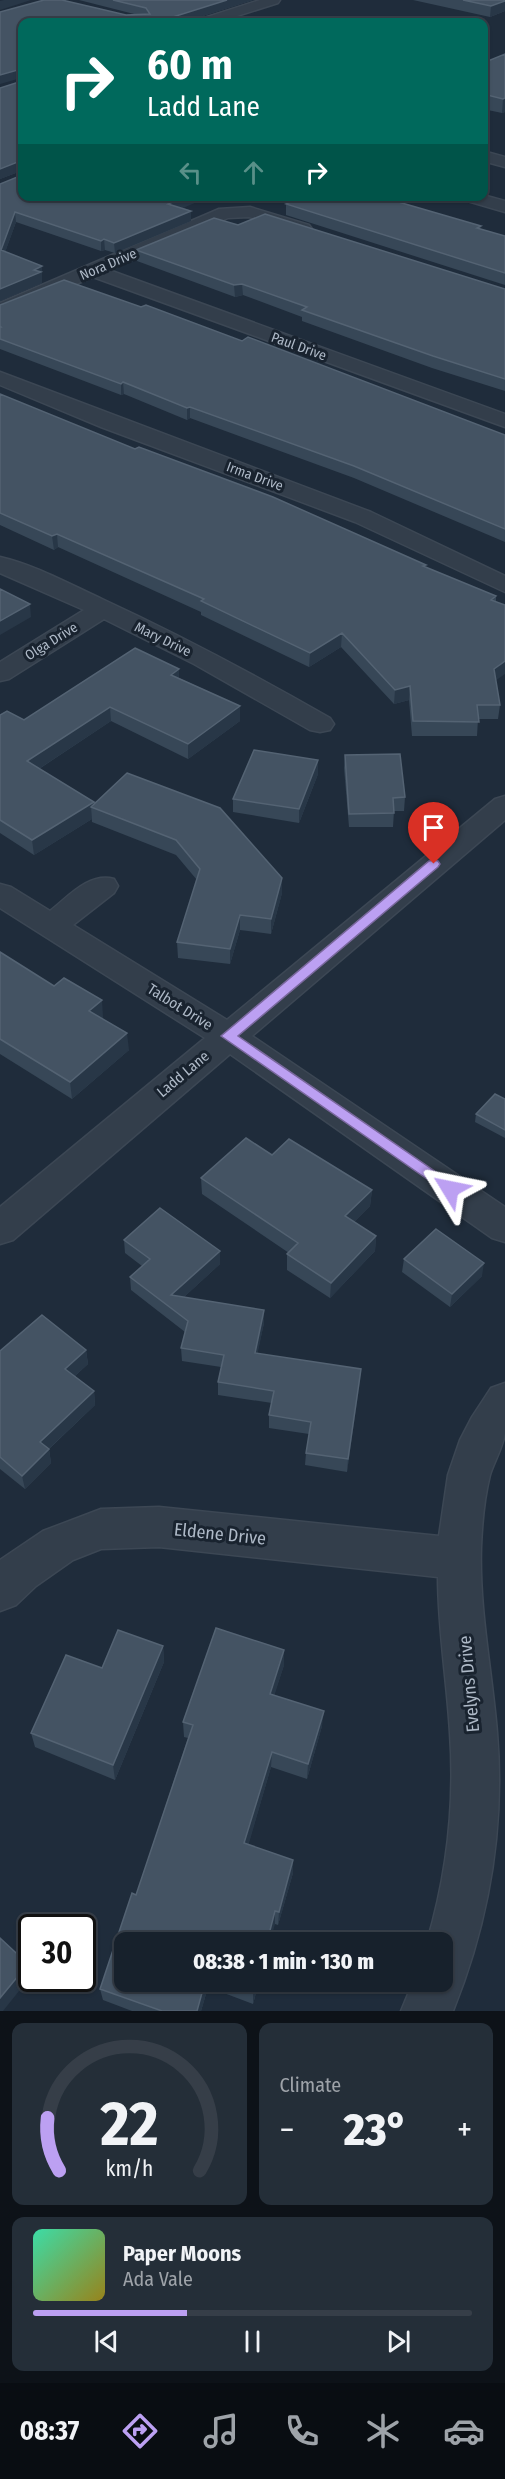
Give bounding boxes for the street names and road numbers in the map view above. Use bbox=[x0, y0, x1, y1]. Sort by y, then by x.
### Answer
street label: Nora Drive bbox=[77, 245, 139, 284]
street label: Paul Drive bbox=[269, 329, 329, 364]
street label: Irma Drive bbox=[224, 458, 286, 495]
street label: Mary Drive bbox=[132, 618, 194, 660]
street label: Olga Drive bbox=[22, 619, 81, 664]
street label: Talbot Drive bbox=[144, 980, 216, 1034]
street label: Ladd Lane bbox=[153, 1047, 213, 1101]
street label: Eldene Drive bbox=[173, 1518, 267, 1550]
street label: Evelyns Drive bbox=[454, 1635, 484, 1733]

